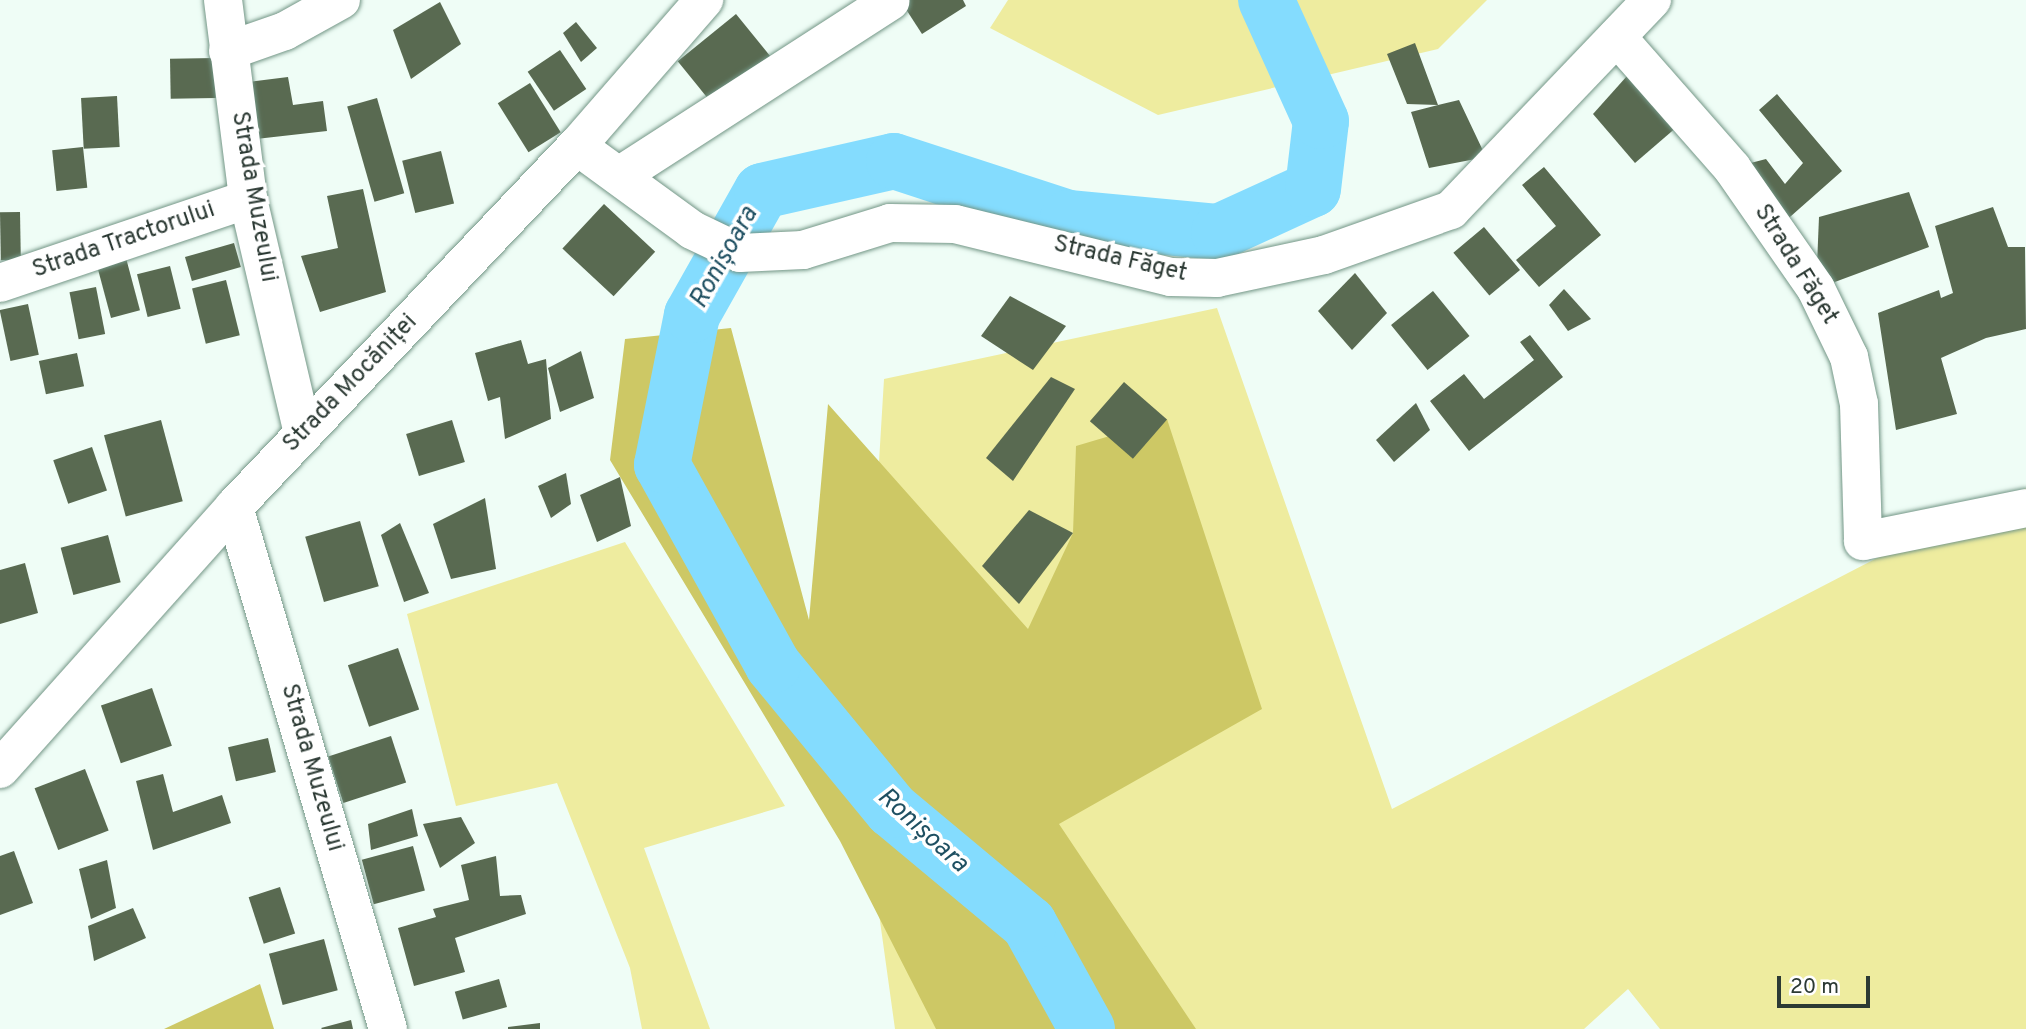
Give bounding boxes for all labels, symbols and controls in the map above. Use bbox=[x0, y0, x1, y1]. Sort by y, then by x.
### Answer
street label: Strada Muzeului bbox=[224, 109, 282, 285]
street label: Strada Tractorului bbox=[29, 196, 219, 286]
street label: Strada Făget bbox=[1747, 200, 1843, 330]
water label: Ronișoara bbox=[684, 202, 766, 314]
street label: Strada Făget bbox=[1050, 231, 1190, 289]
street label: Strada Mocăniței bbox=[278, 309, 424, 459]
street label: Strada Muzeului bbox=[273, 681, 349, 855]
water label: Ronișoara bbox=[870, 782, 974, 880]
scale bar bbox=[1781, 962, 1874, 1006]
text: 20 m bbox=[1790, 974, 1839, 1001]

